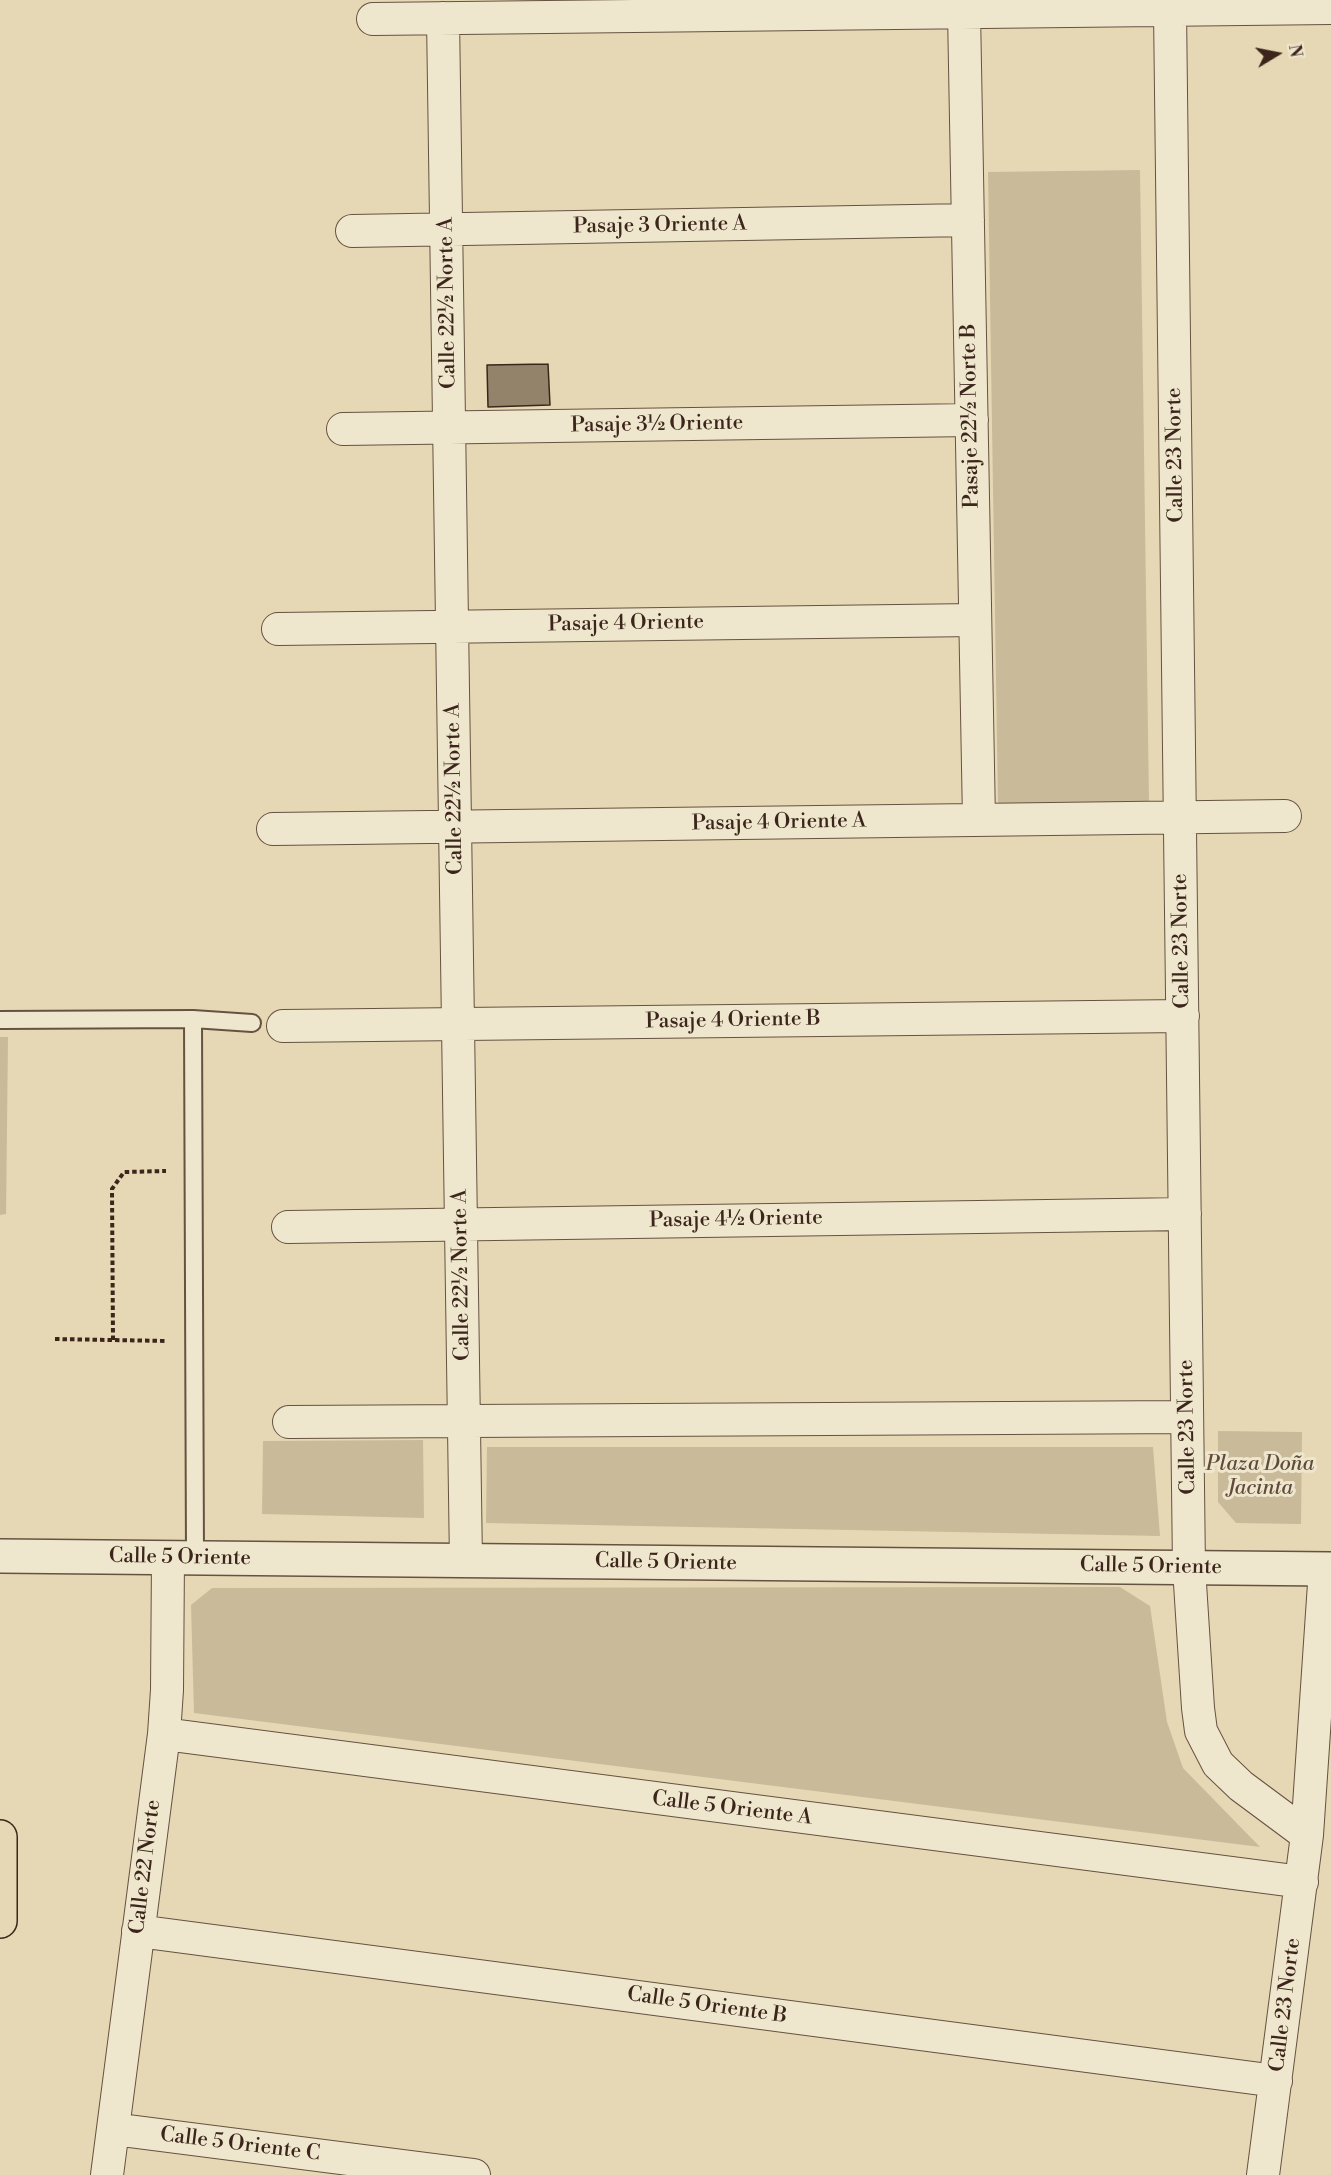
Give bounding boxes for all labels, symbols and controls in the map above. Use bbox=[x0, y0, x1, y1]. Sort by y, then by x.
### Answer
north arrow bbox=[1247, 24, 1307, 84]
text: N bbox=[1284, 43, 1306, 59]
street label: Pasaje 3 Oriente A bbox=[573, 212, 747, 240]
street label: Calle 22½ Norte A bbox=[434, 217, 462, 389]
street label: Pasaje 22½ Norte B bbox=[957, 323, 985, 509]
street label: Calle 23 Norte bbox=[1162, 387, 1190, 523]
street label: Pasaje 3½ Oriente bbox=[571, 411, 743, 439]
street label: Pasaje 4 Oriente bbox=[548, 610, 704, 638]
street label: Calle 22½ Norte A bbox=[441, 703, 469, 875]
street label: Pasaje 4 Oriente A bbox=[691, 809, 867, 837]
street label: Calle 23 Norte bbox=[1168, 873, 1196, 1009]
street label: Pasaje 4 Oriente B bbox=[645, 1007, 821, 1035]
street label: Calle 22½ Norte A bbox=[448, 1189, 476, 1361]
street label: Pasaje 4½ Oriente bbox=[649, 1206, 823, 1234]
street label: Calle 23 Norte bbox=[1174, 1359, 1202, 1495]
park label: Plaza Doña Jacinta bbox=[1206, 1452, 1314, 1502]
street label: Calle 5 Oriente bbox=[109, 1544, 251, 1572]
street label: Calle 5 Oriente bbox=[595, 1549, 737, 1577]
street label: Calle 5 Oriente bbox=[1080, 1553, 1222, 1581]
street label: Calle 5 Oriente A bbox=[651, 1787, 813, 1831]
street label: Calle 22 Norte bbox=[125, 1798, 167, 1936]
street label: Calle 23 Norte bbox=[1265, 1936, 1307, 2074]
street label: Calle 5 Oriente B bbox=[625, 1982, 789, 2030]
street label: Calle 5 Oriente C bbox=[159, 2123, 321, 2167]

